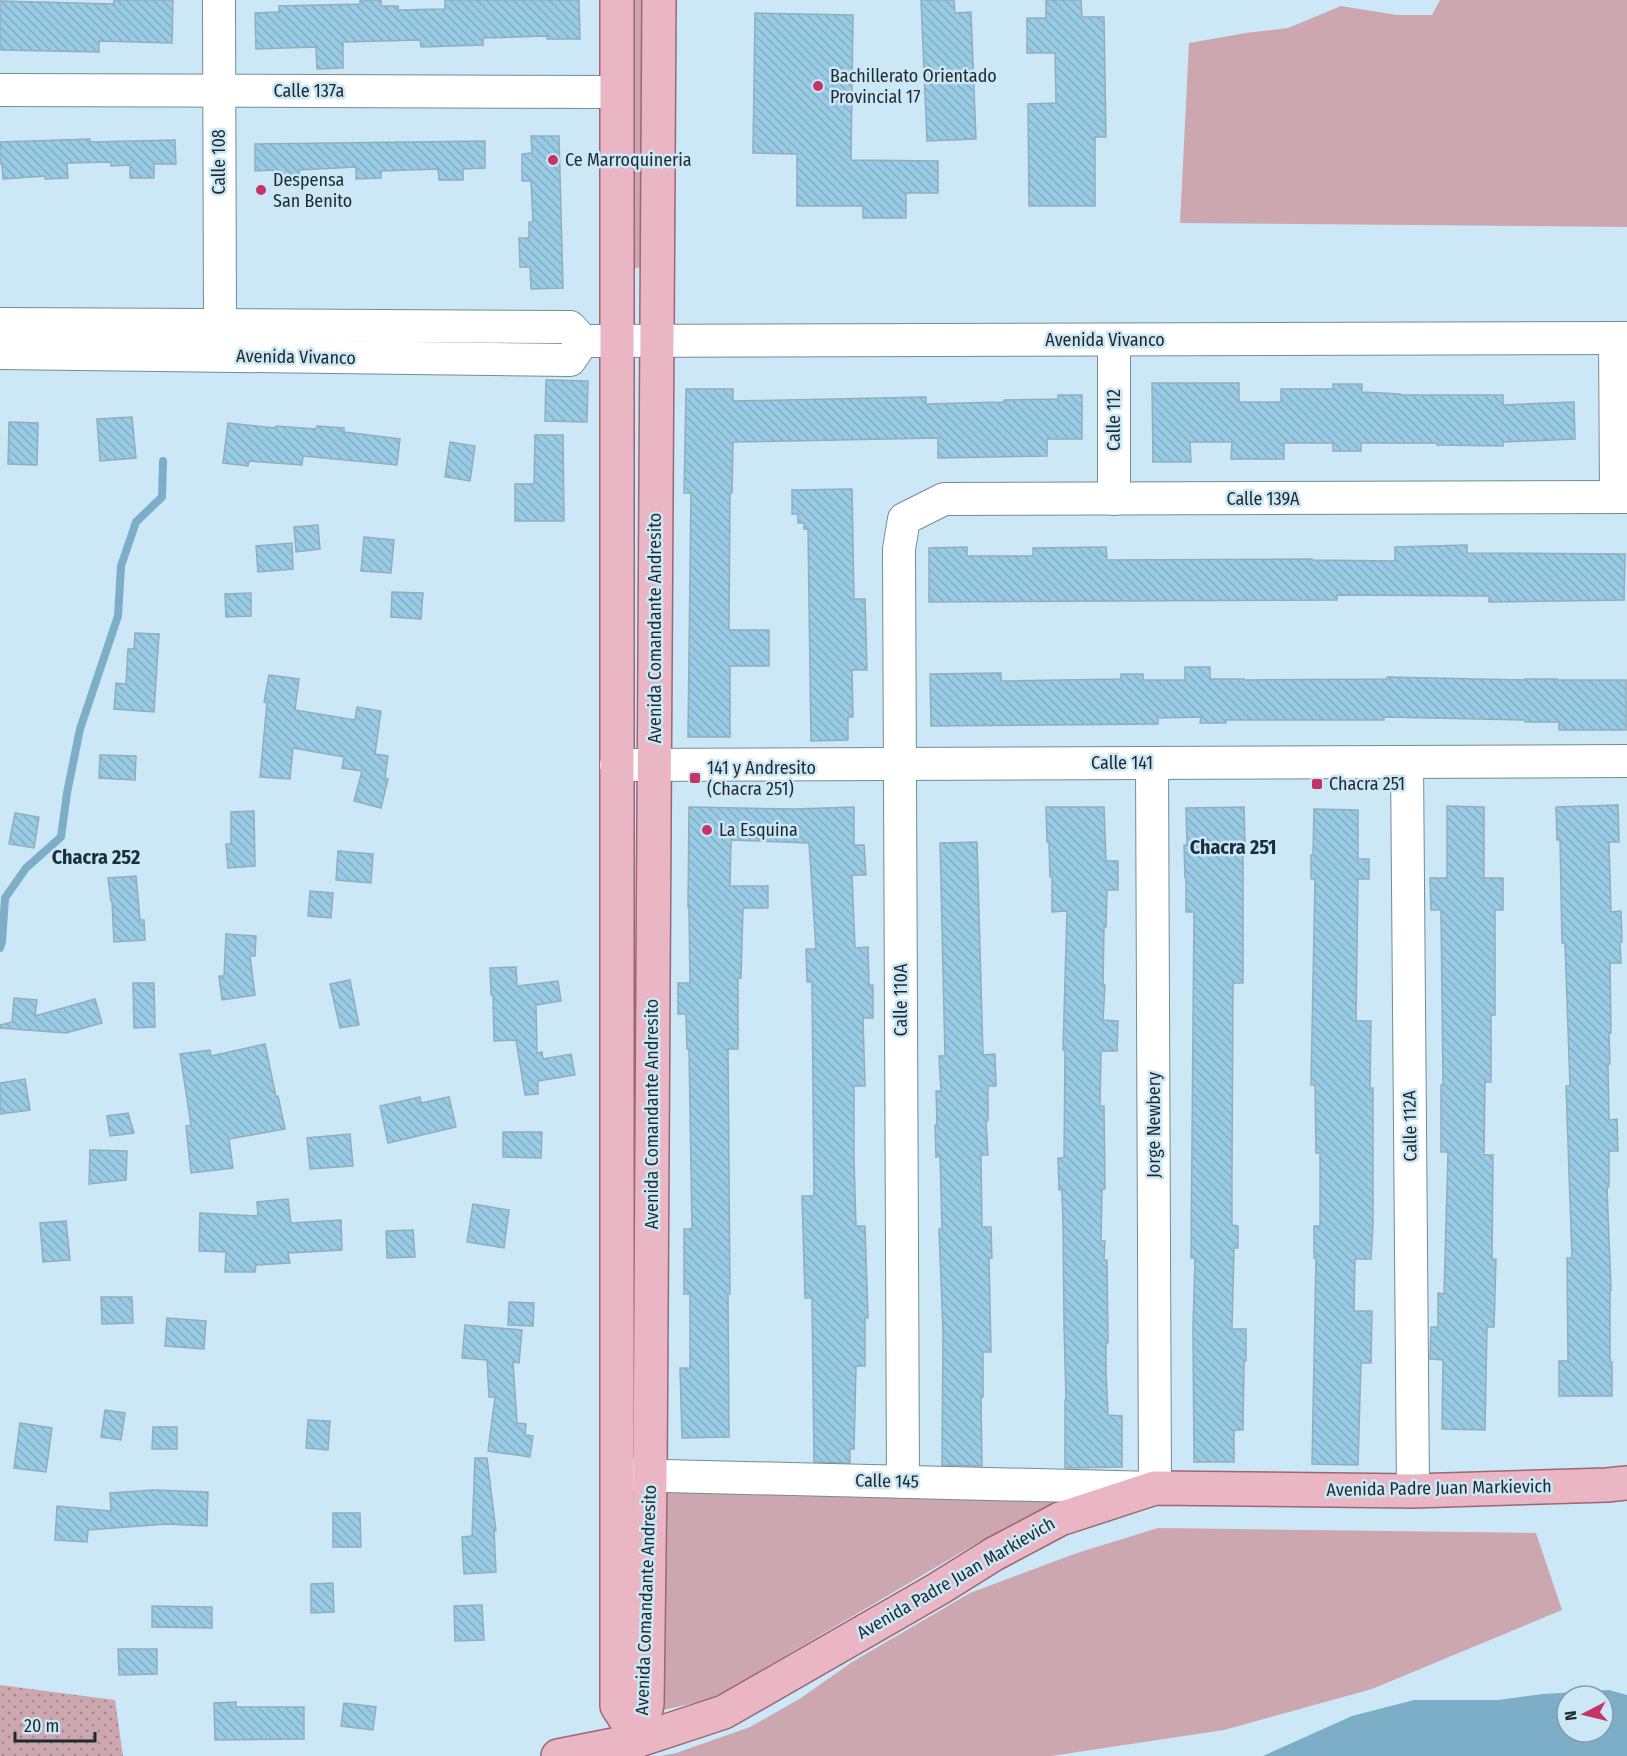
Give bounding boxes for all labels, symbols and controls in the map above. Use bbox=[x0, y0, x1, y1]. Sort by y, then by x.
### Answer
place label: Bachillerato Orientado Provincial 17 bbox=[830, 65, 997, 108]
marker: Bachillerato Orientado Provincial 17 bbox=[811, 79, 825, 93]
street label: Calle 137a bbox=[274, 80, 345, 102]
street label: Calle 108 bbox=[208, 129, 230, 195]
place label: Ce Marroquineria bbox=[565, 149, 692, 171]
marker: Ce Marroquineria bbox=[546, 153, 560, 167]
place label: Despensa San Benito bbox=[273, 169, 352, 212]
marker: Despensa San Benito bbox=[254, 183, 268, 197]
street label: Avenida Vivanco bbox=[1045, 329, 1165, 351]
street label: Avenida Vivanco bbox=[236, 345, 356, 369]
street label: Calle 112 bbox=[1103, 389, 1125, 451]
street label: Calle 139A bbox=[1226, 488, 1300, 510]
street label: Avenida Comandante Andresito bbox=[644, 513, 666, 743]
street label: Calle 141 bbox=[1091, 752, 1153, 774]
place label: 141 y Andresito (Chacra 251) bbox=[707, 757, 816, 800]
marker: 141 y Andresito (Chacra 251) bbox=[688, 771, 702, 785]
place label: Chacra 251 bbox=[1329, 773, 1405, 795]
marker: Chacra 251 bbox=[1310, 777, 1324, 791]
place label: La Esquina bbox=[719, 819, 798, 841]
marker: La Esquina bbox=[700, 823, 714, 837]
district label: Chacra 251 bbox=[1190, 835, 1276, 859]
district label: Chacra 252 bbox=[52, 845, 140, 869]
street label: Calle 110A bbox=[890, 963, 912, 1036]
street label: Avenida Comandante Andresito bbox=[641, 999, 663, 1229]
street label: Jorge Newbery bbox=[1143, 1072, 1165, 1178]
street label: Calle 112A bbox=[1398, 1090, 1422, 1162]
street label: Calle 145 bbox=[855, 1469, 919, 1493]
street label: Avenida Padre Juan Markievich bbox=[1326, 1475, 1552, 1501]
street label: Avenida Comandante Andresito bbox=[631, 1484, 661, 1716]
street label: Avenida Padre Juan Markievich bbox=[853, 1512, 1059, 1644]
north arrow bbox=[1555, 1684, 1615, 1744]
scale bar bbox=[15, 1705, 94, 1743]
text: N bbox=[1561, 1710, 1581, 1722]
text: 20 m bbox=[24, 1715, 59, 1737]

